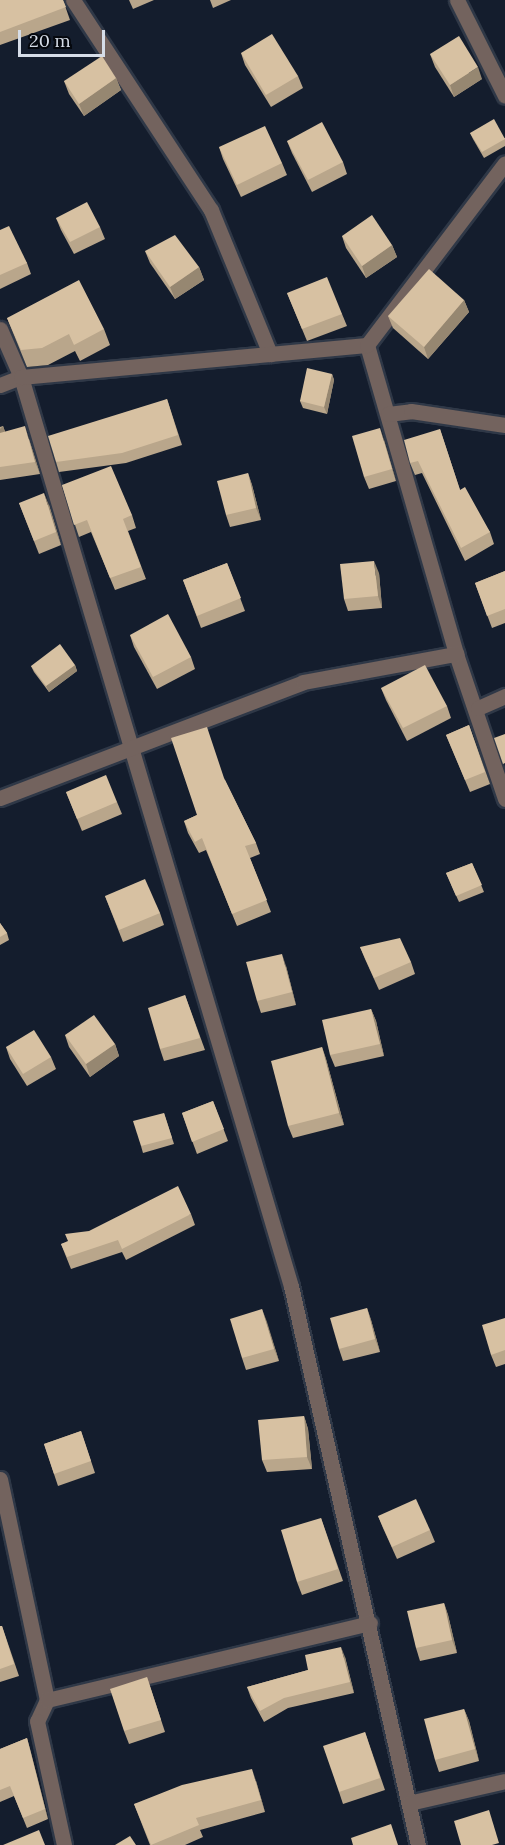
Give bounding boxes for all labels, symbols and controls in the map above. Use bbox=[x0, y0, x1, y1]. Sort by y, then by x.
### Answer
scale bar bbox=[21, 18, 108, 56]
text: 20 m bbox=[29, 29, 71, 52]

